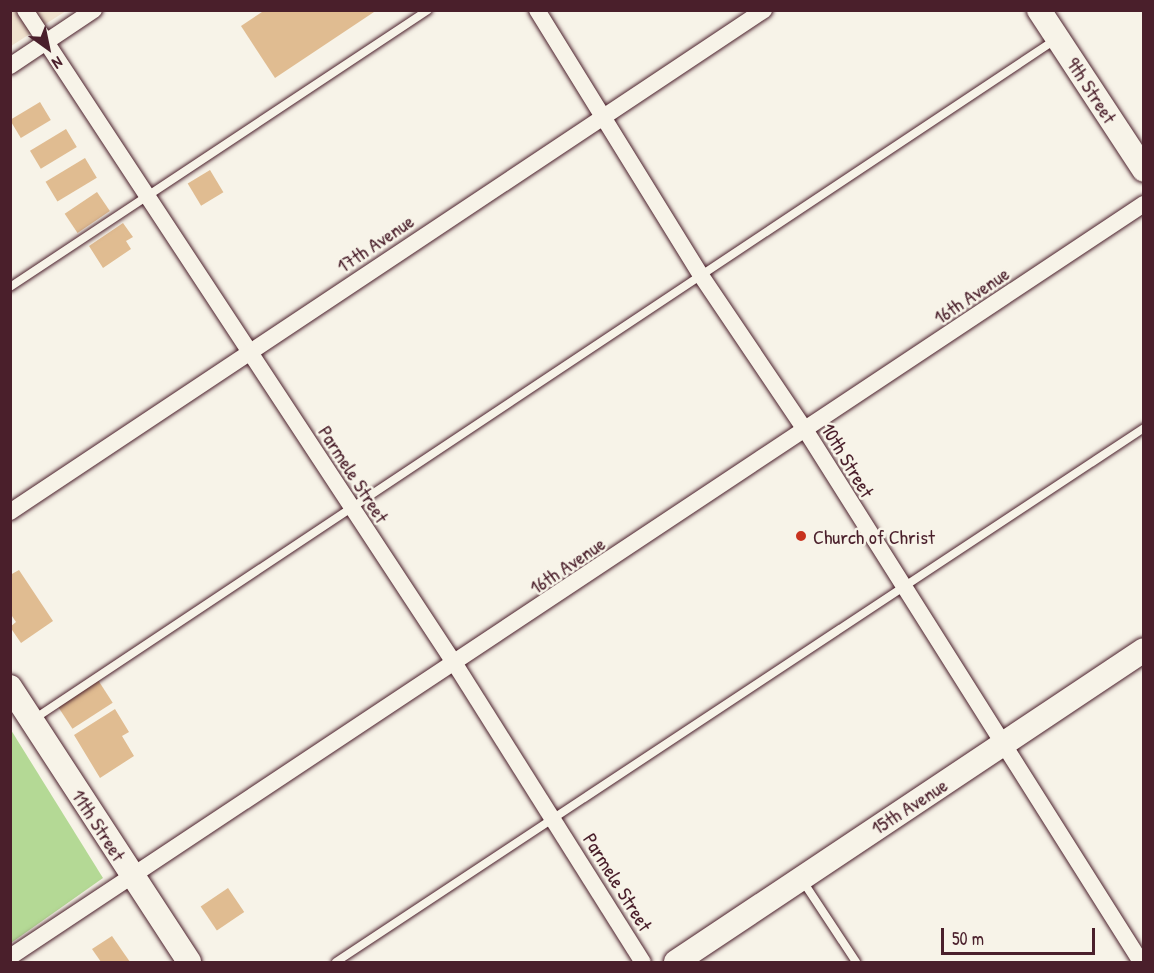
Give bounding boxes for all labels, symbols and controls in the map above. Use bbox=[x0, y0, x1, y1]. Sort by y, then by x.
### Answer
north arrow bbox=[18, 18, 78, 78]
text: N bbox=[48, 52, 67, 75]
street label: 9th Street bbox=[1062, 53, 1122, 127]
street label: 17th Avenue bbox=[332, 209, 418, 277]
street label: 16th Avenue bbox=[929, 261, 1013, 329]
street label: 10th Street bbox=[816, 418, 880, 502]
street label: Parmele Street bbox=[314, 421, 394, 527]
place label: Church of Christ bbox=[813, 524, 935, 548]
marker: Church of Christ bbox=[794, 529, 808, 543]
street label: 16th Avenue bbox=[525, 531, 609, 599]
street label: 15th Avenue bbox=[866, 772, 952, 840]
street label: 11th Street bbox=[67, 785, 131, 865]
street label: Parmele Street bbox=[578, 829, 658, 935]
scale bar bbox=[944, 916, 1098, 954]
text: 50 m bbox=[952, 926, 984, 951]

